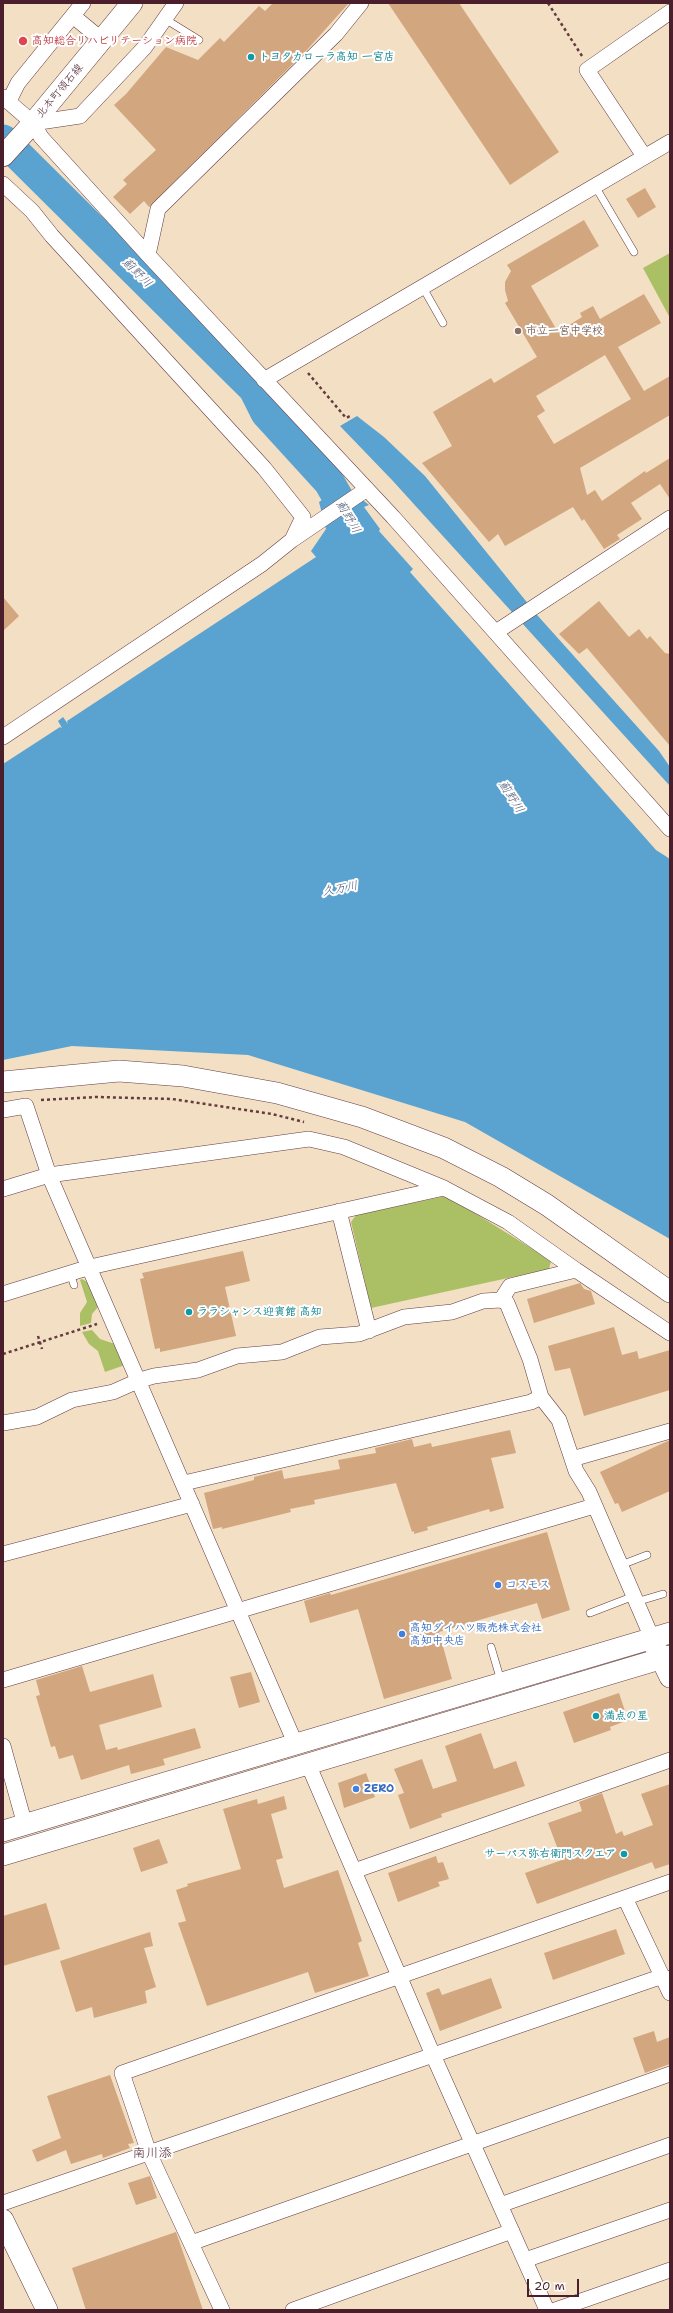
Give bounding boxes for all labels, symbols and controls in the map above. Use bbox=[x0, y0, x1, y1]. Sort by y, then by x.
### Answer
place label: 高知総合リハビリテーション病院 bbox=[32, 34, 197, 48]
marker: 高知総合リハビリテーション病院 bbox=[17, 35, 29, 47]
place label: トヨタカローラ高知 一宮店 bbox=[259, 50, 395, 64]
marker: トヨタカローラ高知 一宮店 bbox=[246, 52, 256, 62]
street label: 北本町領石線 bbox=[34, 61, 86, 121]
water label: 薊野川 bbox=[119, 255, 155, 291]
place label: 市立一宮中学校 bbox=[526, 324, 603, 338]
marker: 市立一宮中学校 bbox=[513, 326, 523, 336]
water label: 薊野川 bbox=[333, 498, 363, 536]
water label: 薊野川 bbox=[495, 778, 527, 816]
water label: 久万川 bbox=[321, 879, 359, 899]
place label: ララシャンス迎賓館 高知 bbox=[197, 1305, 322, 1319]
marker: ララシャンス迎賓館 高知 bbox=[184, 1307, 194, 1317]
place label: コスモス bbox=[506, 1578, 550, 1592]
marker: コスモス bbox=[493, 1580, 503, 1590]
place label: 高知ダイハツ販売株式会社 高知中央店 bbox=[410, 1621, 542, 1647]
marker: 高知ダイハツ販売株式会社 高知中央店 bbox=[397, 1629, 407, 1639]
place label: 満点の星 bbox=[604, 1709, 648, 1723]
marker: 満点の星 bbox=[591, 1711, 601, 1721]
place label: ZERO bbox=[364, 1782, 394, 1796]
marker: ZERO bbox=[351, 1784, 361, 1794]
place label: サーパス弥右衛門スクエア bbox=[484, 1847, 616, 1861]
marker: サーパス弥右衛門スクエア bbox=[619, 1849, 629, 1859]
district label: 南川添 bbox=[133, 2146, 171, 2162]
scale bar bbox=[529, 2271, 581, 2297]
text: 20 m bbox=[534, 2278, 565, 2294]

